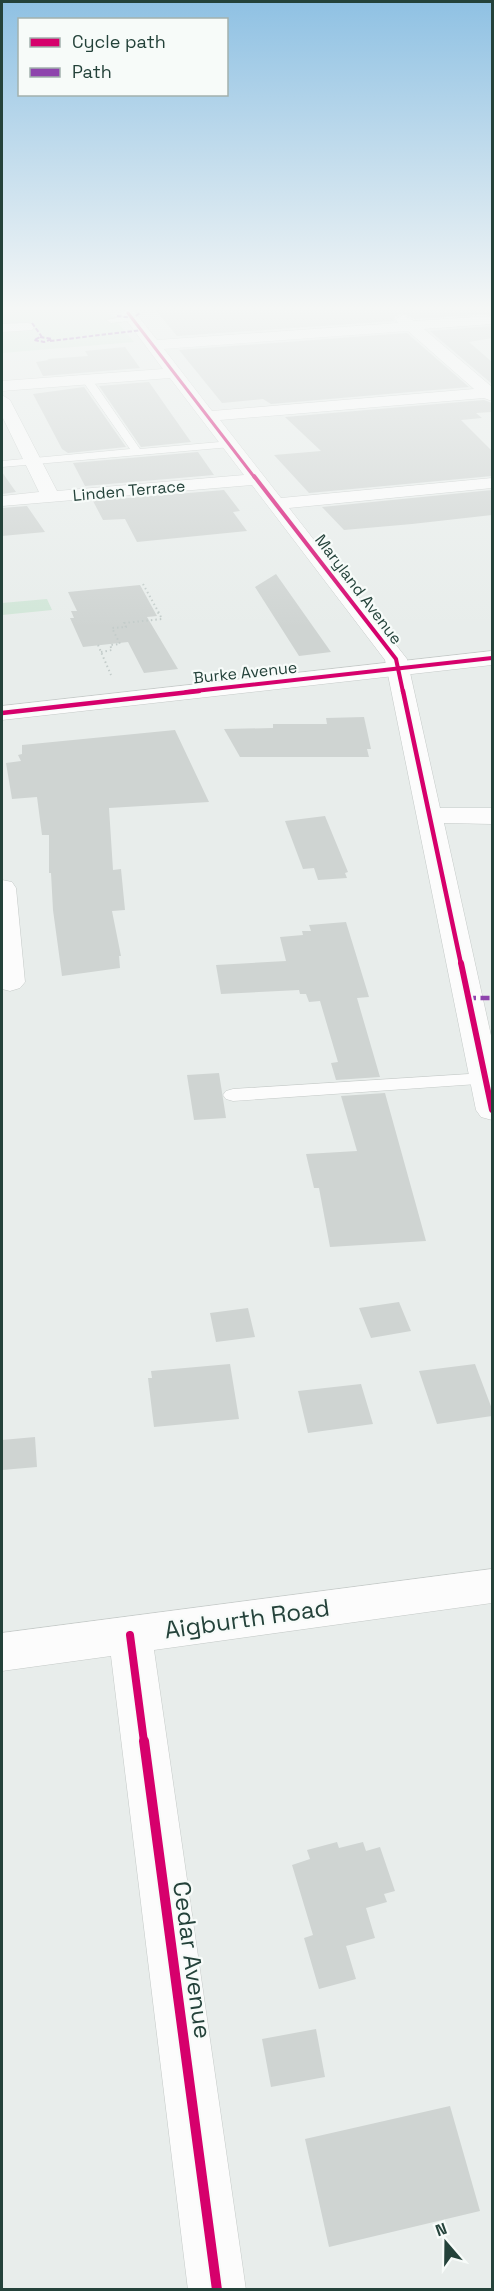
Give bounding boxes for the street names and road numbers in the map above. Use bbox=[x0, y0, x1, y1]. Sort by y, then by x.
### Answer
street label: Linden Terrace bbox=[72, 475, 186, 506]
street label: Maryland Avenue bbox=[310, 530, 407, 649]
street label: Burke Avenue bbox=[192, 657, 298, 688]
street label: Aigburth Road bbox=[162, 1592, 331, 1645]
street label: Cedar Avenue bbox=[166, 1879, 219, 2041]

